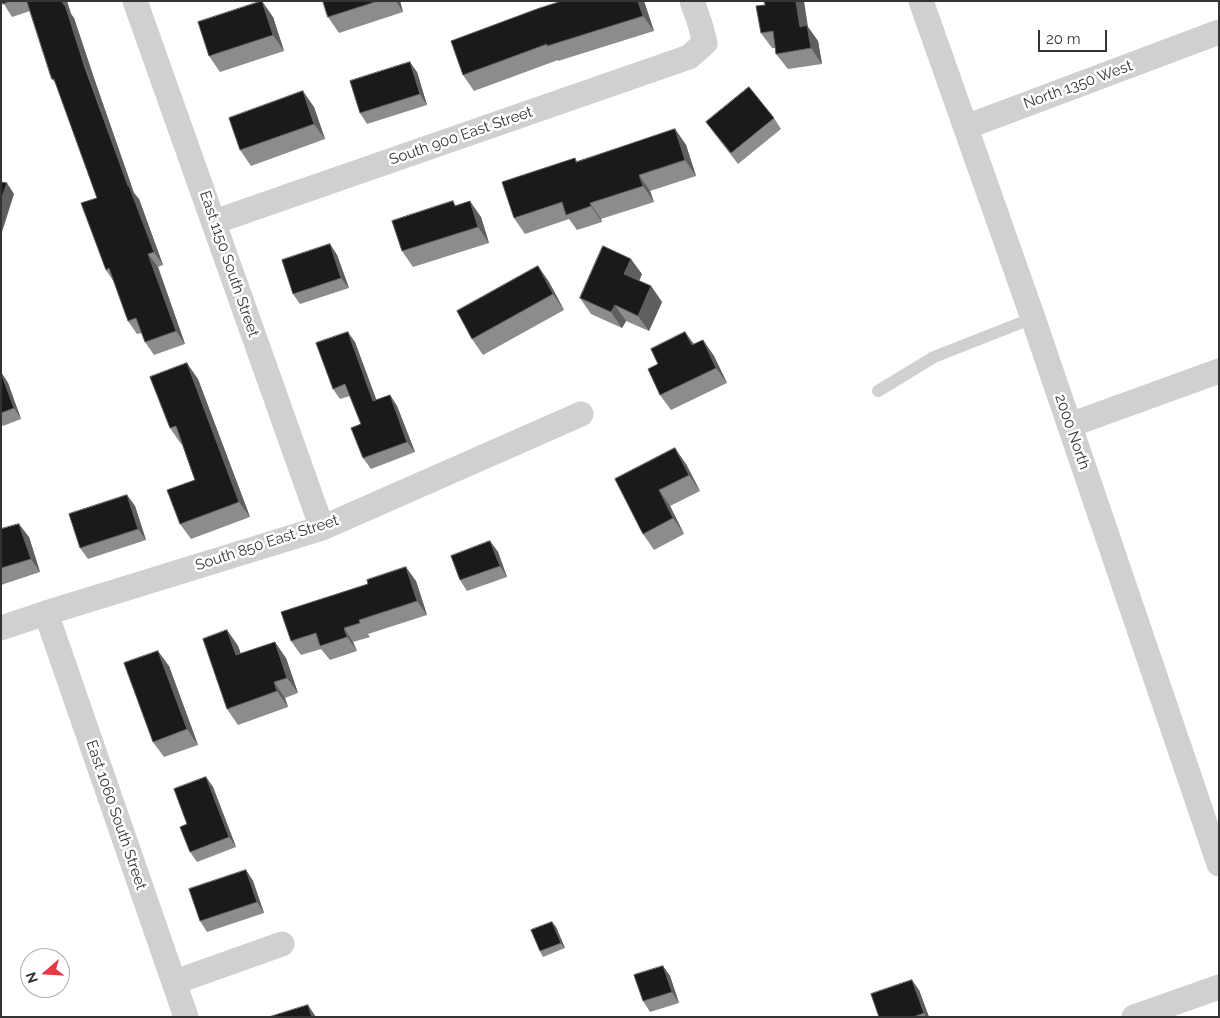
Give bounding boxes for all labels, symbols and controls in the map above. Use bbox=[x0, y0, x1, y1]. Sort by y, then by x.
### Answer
scale bar bbox=[1040, 20, 1109, 52]
text: 20 m bbox=[1046, 30, 1081, 48]
street label: North 1350 West bbox=[1021, 57, 1135, 113]
street label: South 900 East Street bbox=[387, 103, 535, 169]
street label: East 1150 South Street bbox=[196, 189, 262, 339]
street label: 2000 North bbox=[1051, 392, 1093, 472]
street label: South 850 East Street bbox=[193, 511, 341, 575]
street label: East 1060 South Street bbox=[82, 738, 150, 892]
north arrow bbox=[20, 948, 70, 998]
text: N bbox=[22, 970, 41, 985]

